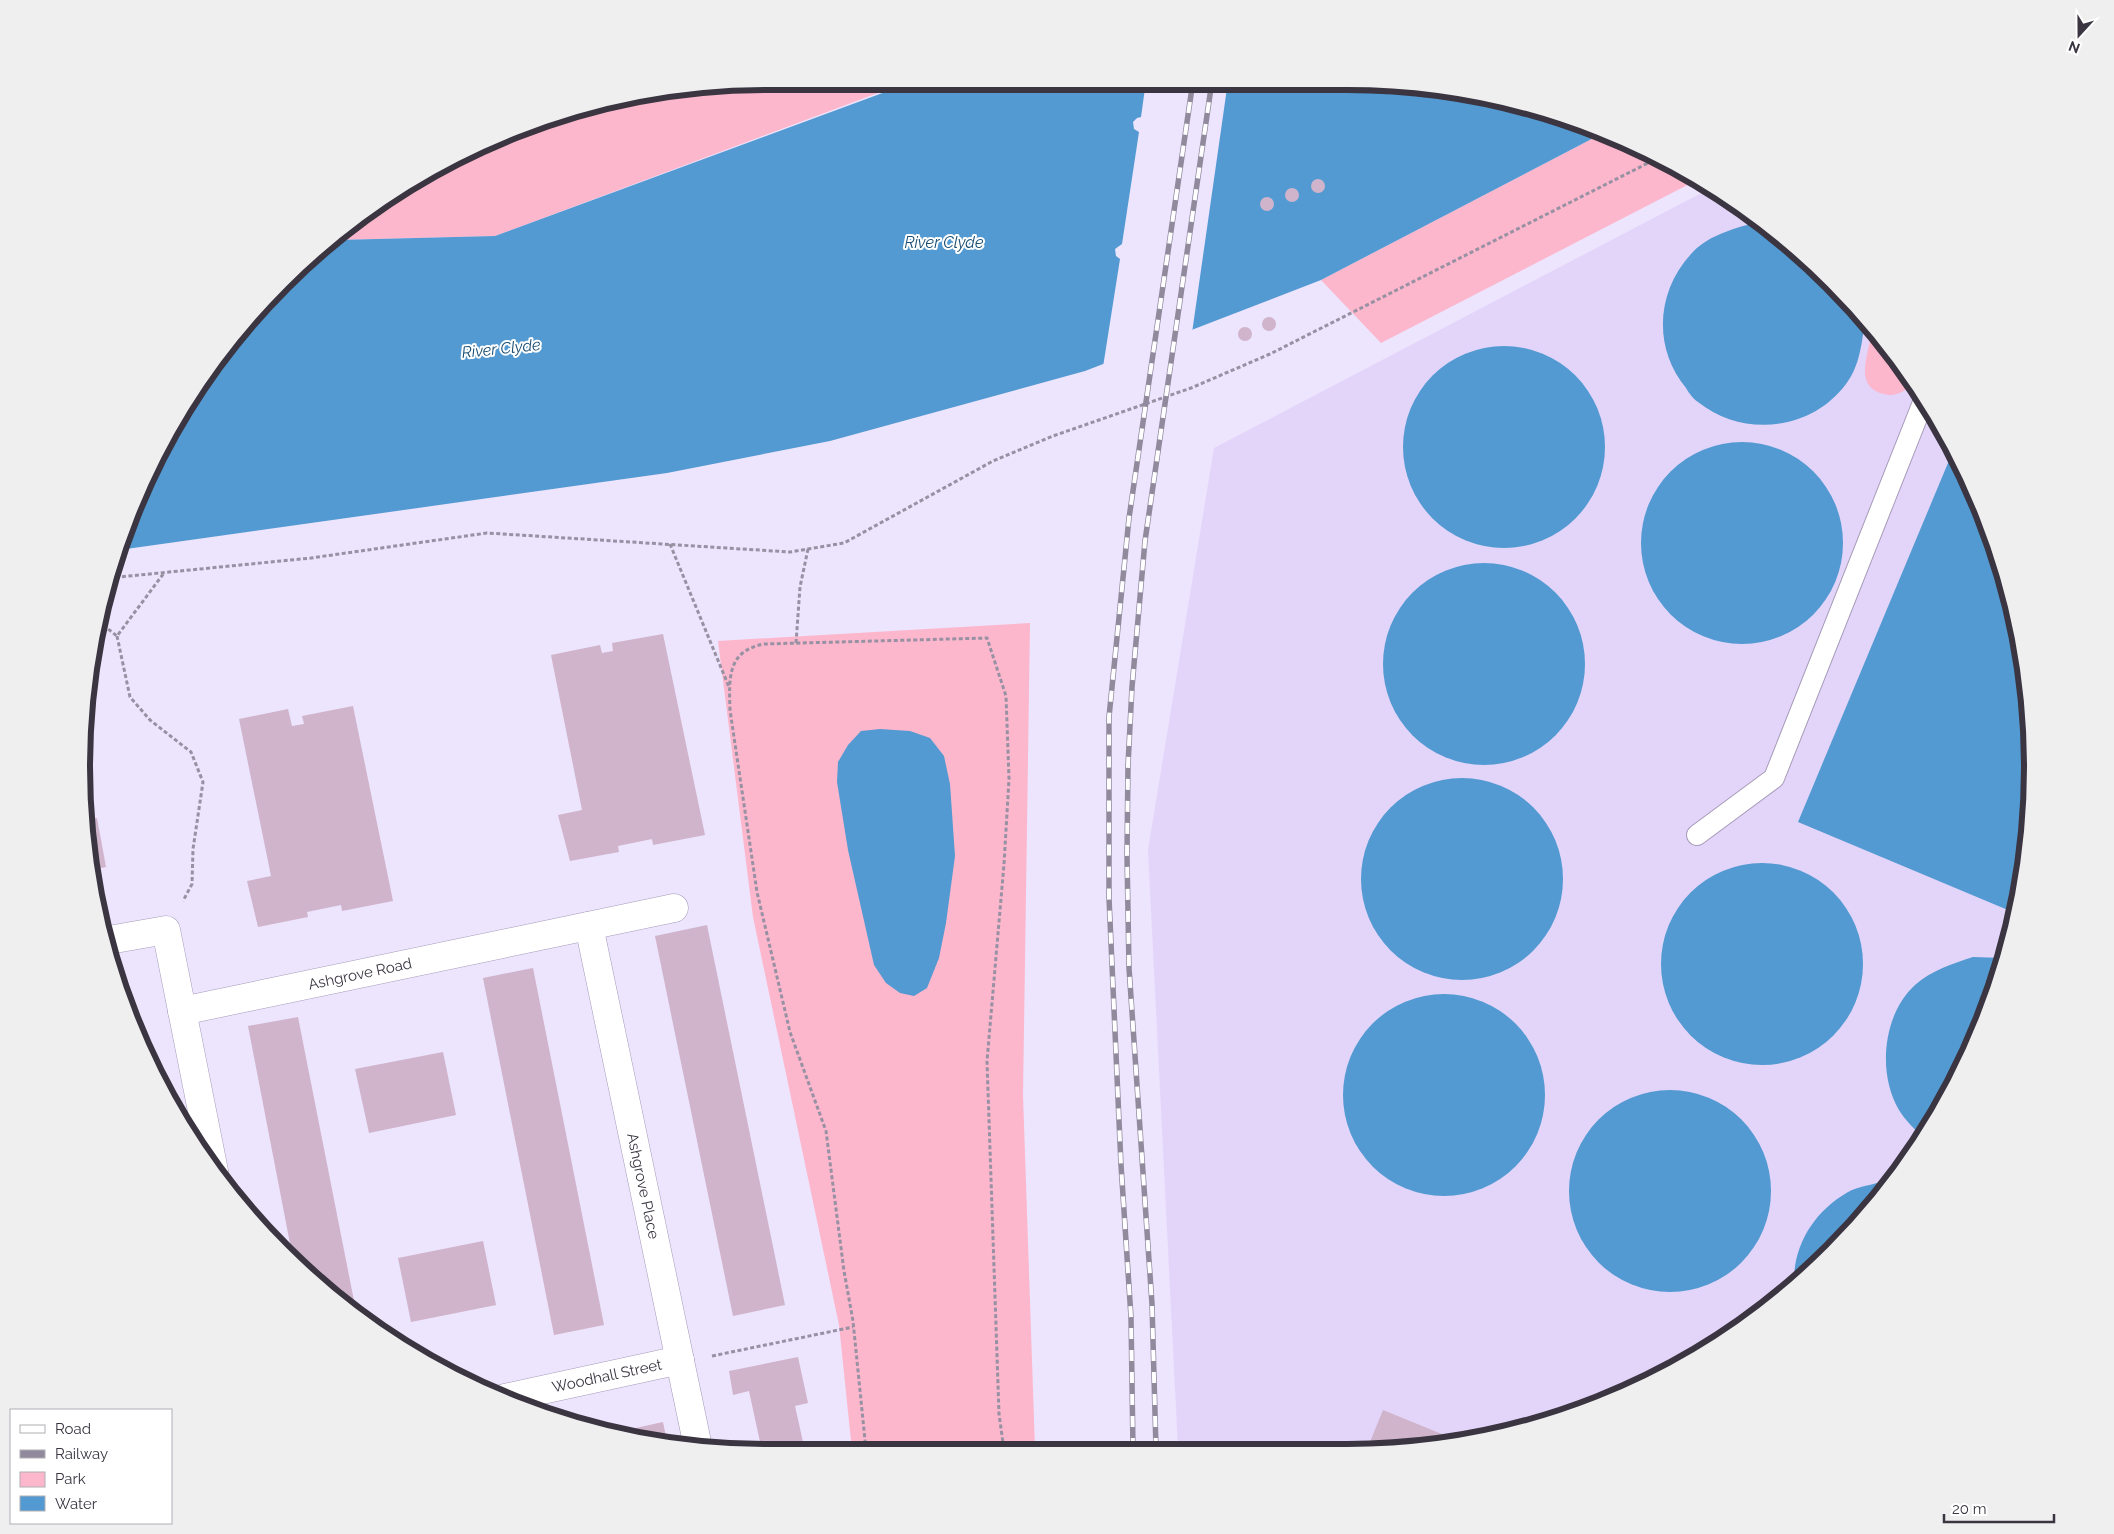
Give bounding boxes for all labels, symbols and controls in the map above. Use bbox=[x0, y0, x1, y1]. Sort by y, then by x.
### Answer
north arrow bbox=[2054, 10, 2104, 60]
text: N bbox=[2066, 38, 2082, 57]
water label: River Clyde bbox=[904, 233, 984, 252]
water label: River Clyde bbox=[461, 335, 542, 362]
street label: Ashgrove Road bbox=[307, 954, 413, 994]
street label: Ashgrove Place bbox=[623, 1131, 663, 1241]
street label: Woodhall Street bbox=[550, 1356, 664, 1396]
legend bbox=[10, 1409, 172, 1524]
text: Road bbox=[55, 1420, 91, 1438]
text: Railway bbox=[55, 1445, 108, 1463]
text: Park bbox=[55, 1470, 86, 1488]
scale bar bbox=[1944, 1492, 2054, 1524]
text: Water bbox=[55, 1495, 98, 1513]
text: 20 m bbox=[1952, 1500, 1987, 1518]

